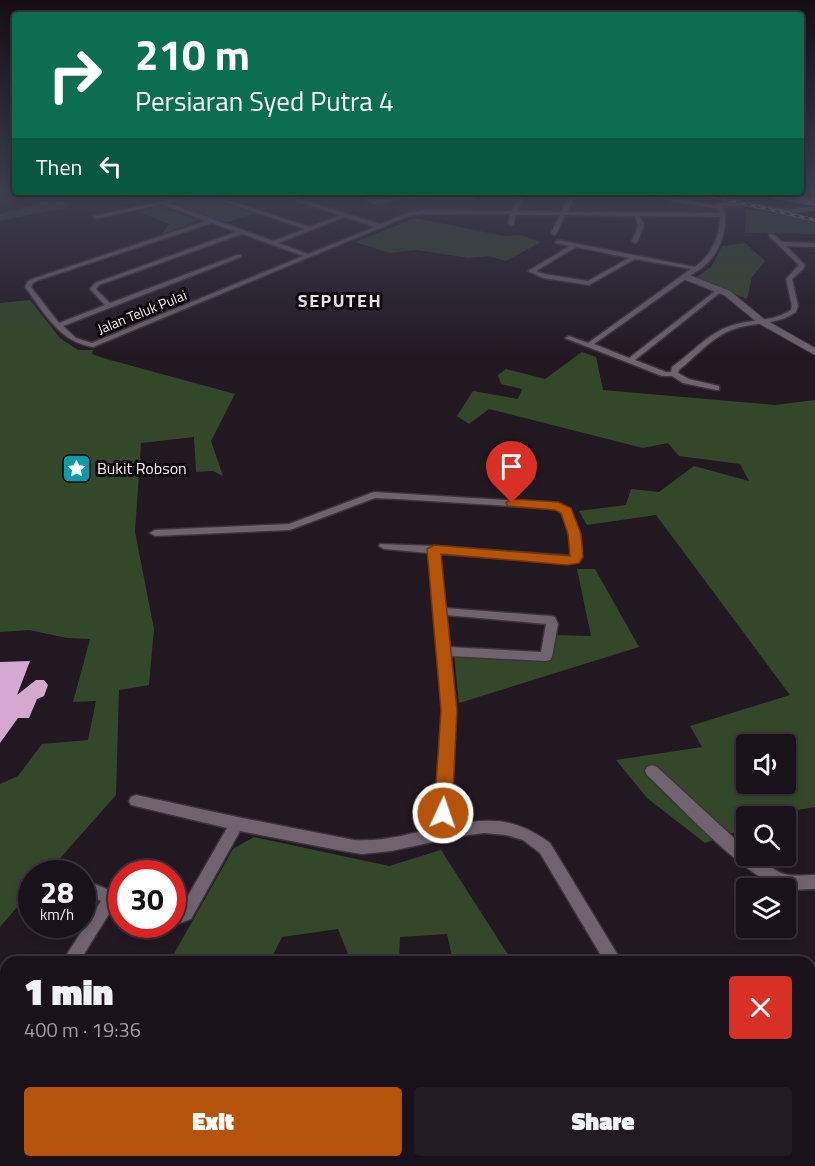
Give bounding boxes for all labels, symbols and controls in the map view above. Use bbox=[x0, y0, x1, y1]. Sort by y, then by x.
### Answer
text: 210 m bbox=[135, 22, 250, 86]
icon: right bbox=[36, 36, 114, 114]
text: Persiaran Syed Putra 4 bbox=[135, 80, 394, 121]
text: Then bbox=[36, 150, 82, 184]
icon: left bbox=[94, 150, 127, 183]
street label: Jalan Teluk Pulai bbox=[94, 284, 190, 339]
district label: SEPUTEH bbox=[298, 287, 382, 314]
pin bbox=[486, 441, 537, 503]
icon: arrive bbox=[495, 450, 528, 483]
place icon: Bukit Robson bbox=[60, 452, 92, 484]
place label: Bukit Robson bbox=[97, 456, 187, 480]
map controls bbox=[736, 734, 796, 938]
button: sound bbox=[736, 734, 796, 794]
position arrow bbox=[411, 781, 475, 845]
button: search bbox=[736, 806, 796, 866]
speed limit sign: 30 bbox=[108, 860, 186, 938]
text: 28 bbox=[40, 869, 74, 915]
button: layers bbox=[736, 878, 796, 938]
text: km/h bbox=[40, 903, 74, 926]
text: 1 min bbox=[24, 964, 113, 1019]
button: close bbox=[729, 976, 792, 1039]
text: 400 m · 19:36 bbox=[24, 1014, 141, 1045]
button: Exit bbox=[24, 1087, 402, 1156]
button: Share bbox=[414, 1087, 792, 1156]

